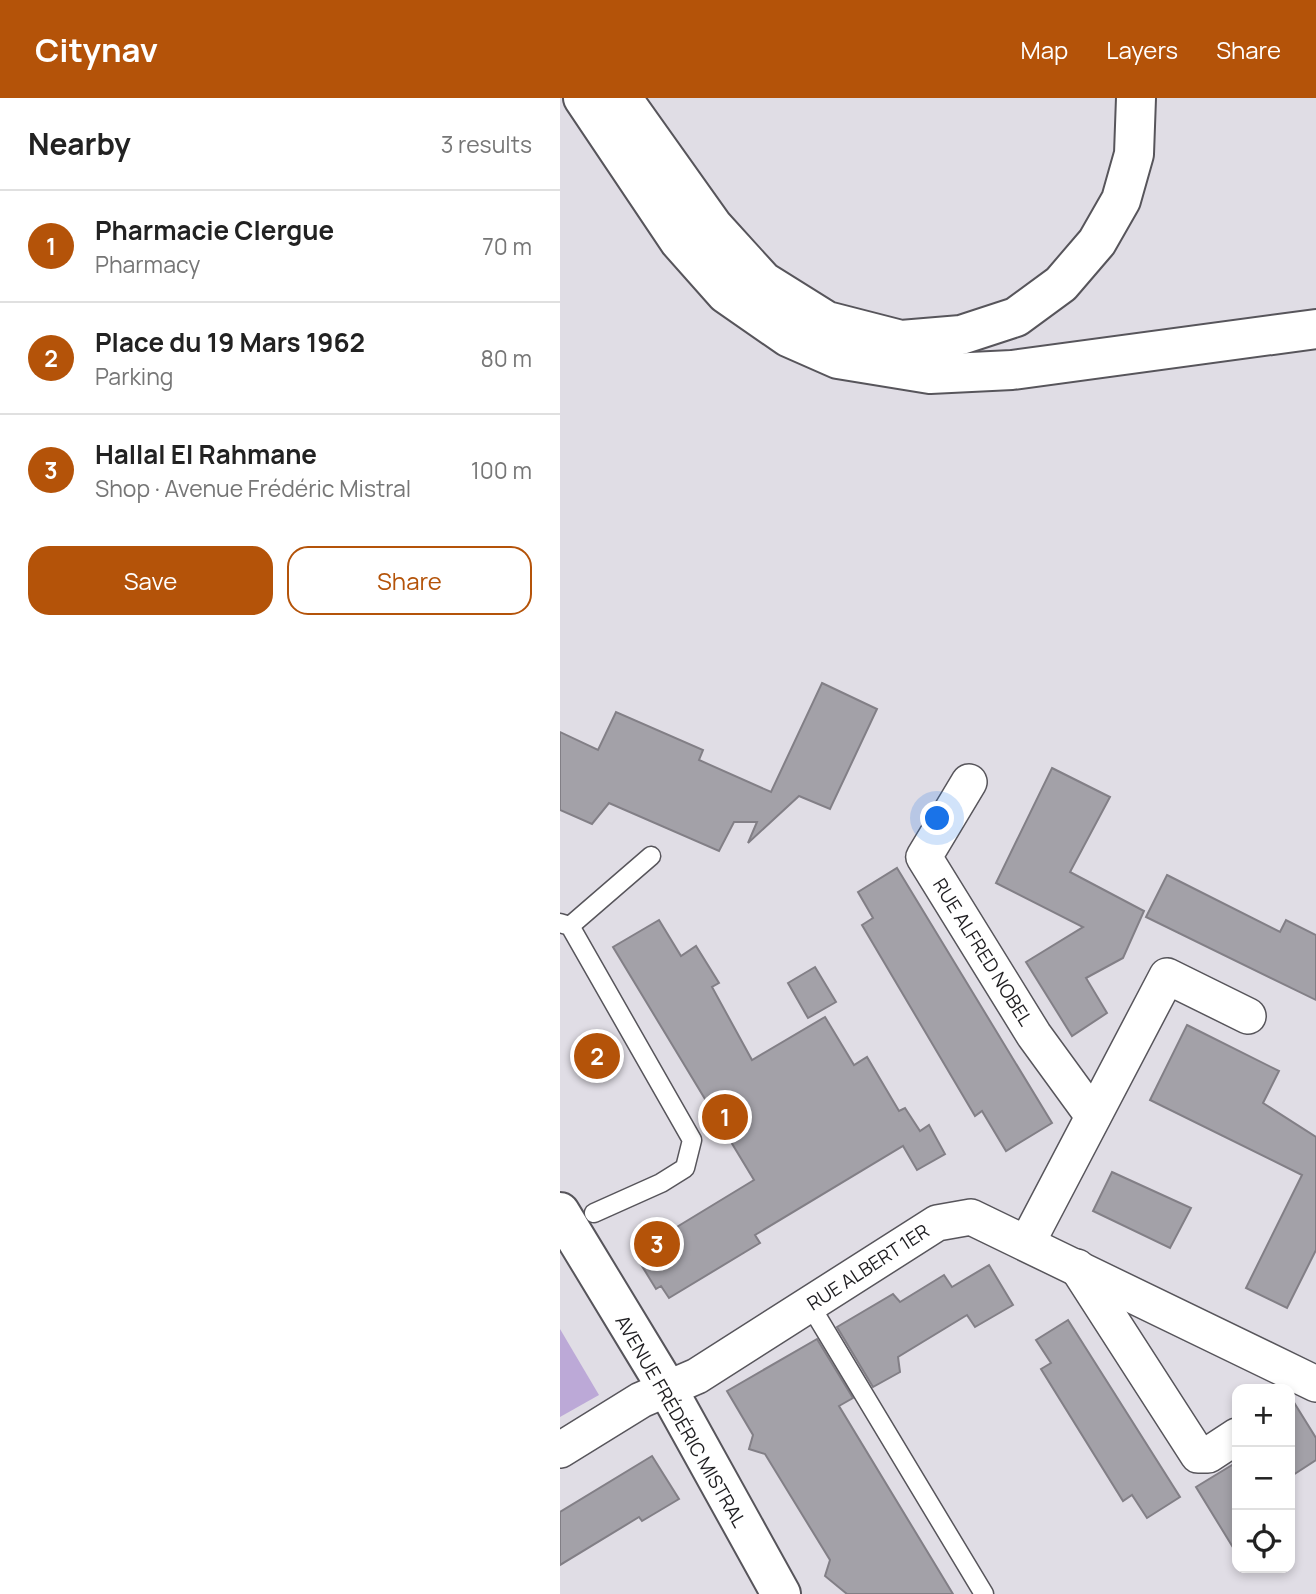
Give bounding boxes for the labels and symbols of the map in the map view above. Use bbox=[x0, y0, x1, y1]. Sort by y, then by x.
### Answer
your location bbox=[920, 801, 954, 835]
street label: RUE ALFRED NOBEL bbox=[927, 873, 1039, 1031]
pin: 2 bbox=[574, 1030, 620, 1082]
pin: 1 bbox=[702, 1091, 748, 1143]
pin: 3 bbox=[634, 1218, 680, 1270]
street label: RUE ALBERT 1ER bbox=[802, 1218, 934, 1316]
street label: AVENUE FRÉDÉRIC MISTRAL bbox=[610, 1310, 753, 1532]

